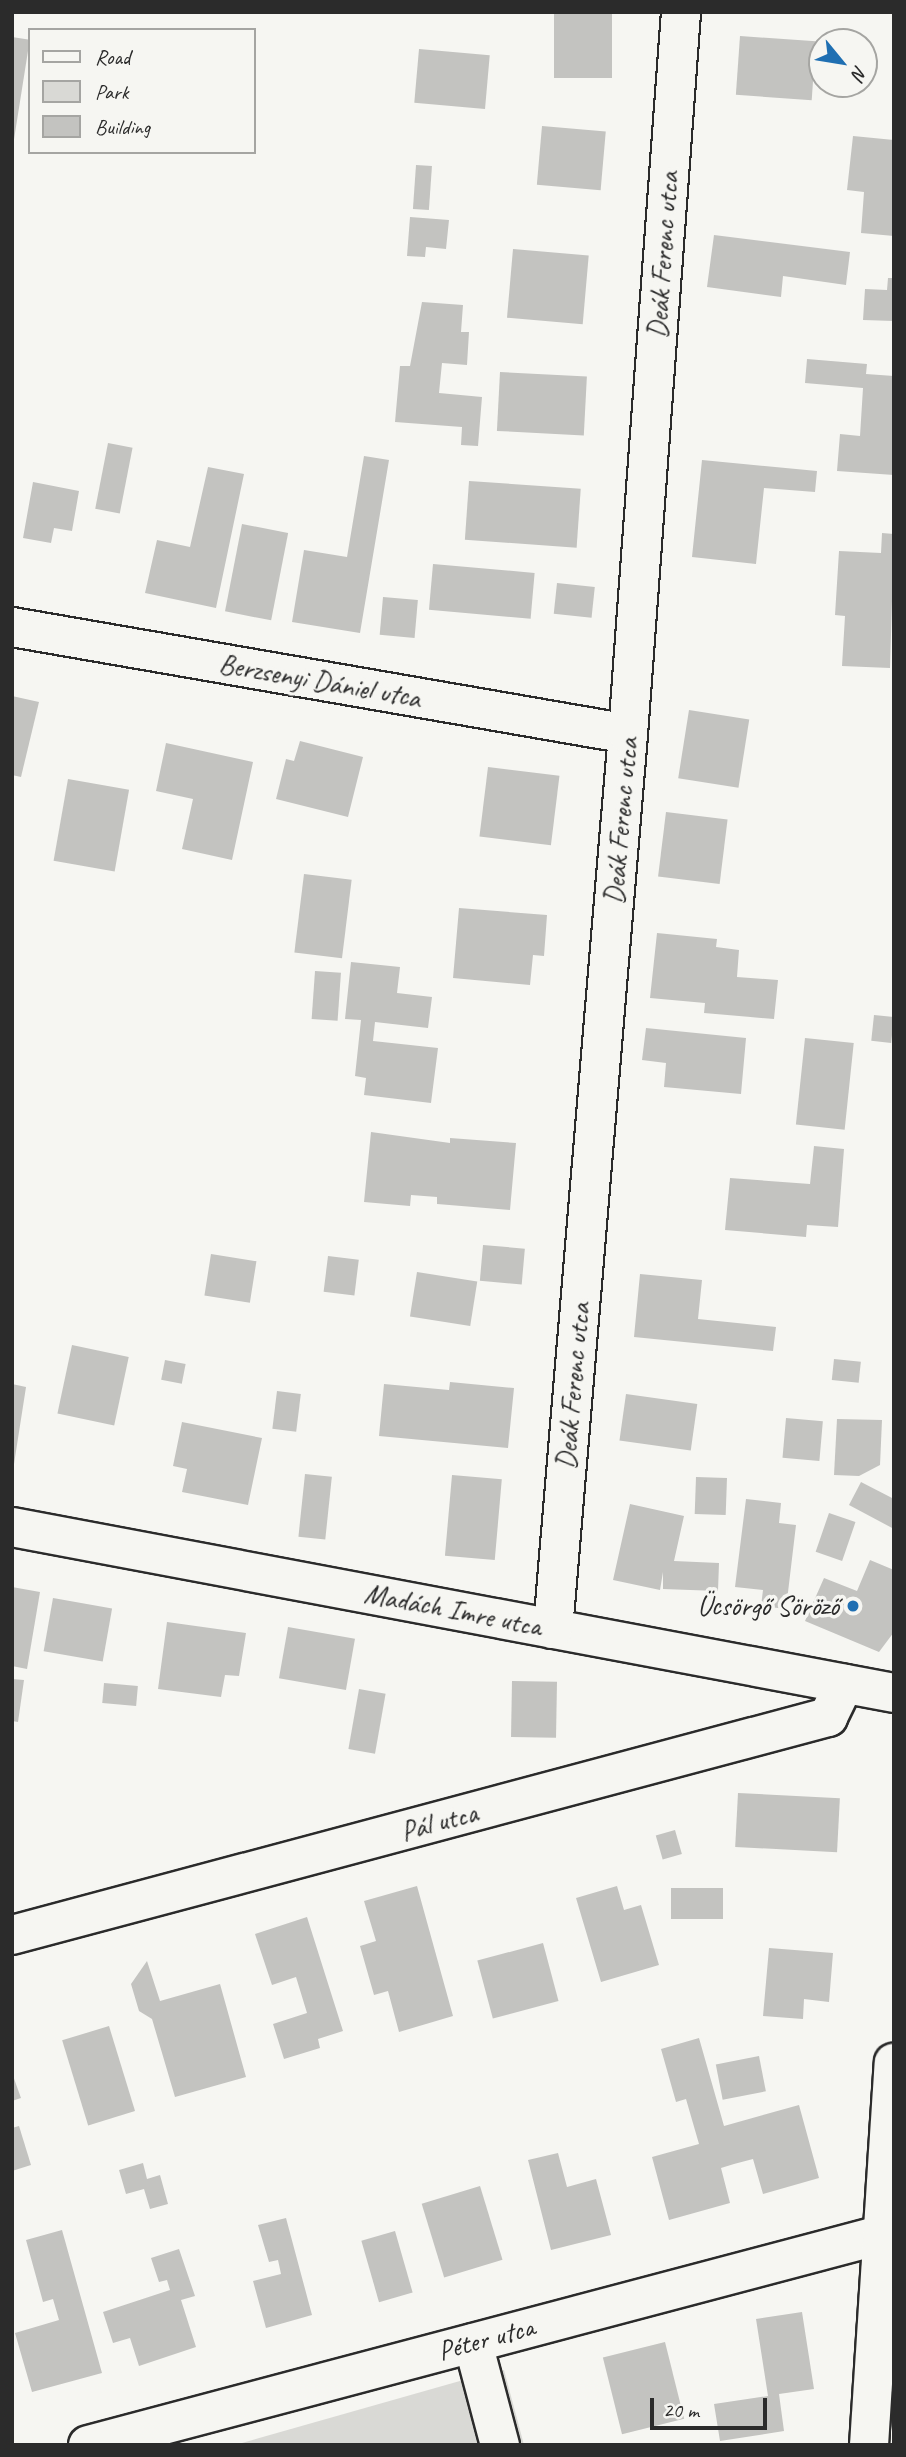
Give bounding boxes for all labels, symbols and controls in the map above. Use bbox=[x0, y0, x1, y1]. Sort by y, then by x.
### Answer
legend bbox=[28, 28, 256, 154]
north arrow bbox=[808, 28, 878, 98]
text: Road bbox=[95, 44, 130, 70]
text: N bbox=[846, 61, 873, 84]
text: Park bbox=[95, 79, 128, 105]
text: Building bbox=[95, 114, 150, 140]
street label: Deák Ferenc utca bbox=[640, 171, 686, 339]
street label: Berzsenyi Dániel utca bbox=[217, 647, 423, 715]
street label: Deák Ferenc utca bbox=[597, 737, 645, 905]
street label: Deák Ferenc utca bbox=[549, 1302, 597, 1470]
street label: Madách Imre utca bbox=[362, 1576, 544, 1644]
place label: Ücsörgő Söröző bbox=[697, 1589, 839, 1623]
marker: Ücsörgő Söröző bbox=[845, 1598, 861, 1614]
street label: Pál utca bbox=[397, 1796, 481, 1848]
street label: Péter utca bbox=[434, 2310, 538, 2368]
scale bar bbox=[654, 2384, 771, 2428]
text: 20 m bbox=[663, 2397, 699, 2423]

